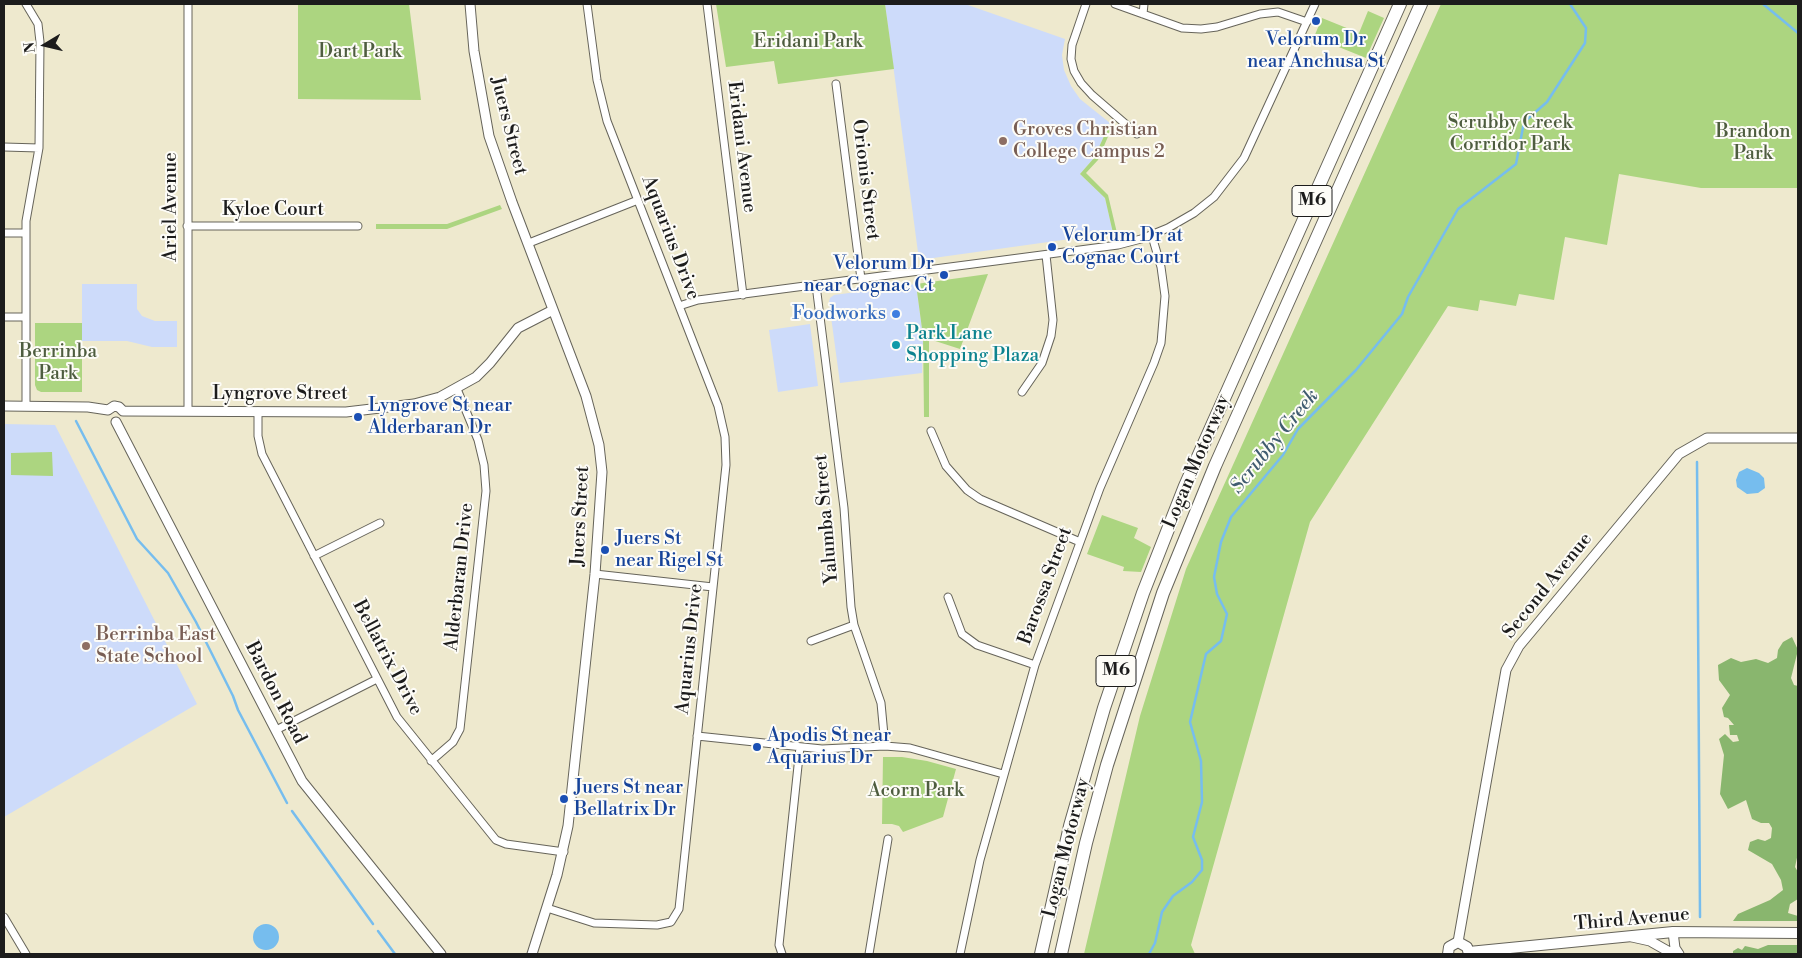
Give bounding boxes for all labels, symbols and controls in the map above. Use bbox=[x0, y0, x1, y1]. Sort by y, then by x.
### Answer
marker: Velorum Dr near Anchusa St bbox=[1310, 15, 1322, 27]
north arrow bbox=[20, 20, 70, 70]
place label: Velorum Dr near Anchusa St bbox=[1247, 29, 1385, 73]
park label: Eridani Park bbox=[753, 31, 863, 53]
text: N bbox=[20, 40, 40, 54]
park label: Dart Park bbox=[318, 41, 402, 63]
street label: Juers Street bbox=[485, 74, 531, 178]
street label: Eridani Avenue bbox=[722, 80, 760, 214]
park label: Scrubby Creek Corridor Park bbox=[1448, 112, 1572, 156]
street label: Orionis Street bbox=[846, 118, 884, 242]
place label: Groves Christian College Campus 2 bbox=[1013, 119, 1165, 163]
park label: Brandon Park bbox=[1715, 121, 1791, 165]
marker: Groves Christian College Campus 2 bbox=[997, 135, 1009, 147]
street label: Ariel Avenue bbox=[160, 152, 182, 262]
street label: Aquarius Drive bbox=[636, 173, 704, 303]
road number: M6 bbox=[1292, 186, 1332, 217]
street label: Kyloe Court bbox=[222, 199, 324, 221]
place label: Velorum Dr at Cognac Court bbox=[1062, 225, 1183, 269]
marker: Velorum Dr at Cognac Court bbox=[1046, 241, 1058, 253]
place label: Velorum Dr near Cognac Ct bbox=[804, 253, 934, 297]
marker: Velorum Dr near Cognac Ct bbox=[938, 269, 950, 281]
place label: Foodworks bbox=[792, 303, 886, 325]
marker: Foodworks bbox=[890, 308, 902, 320]
place label: Park Lane Shopping Plaza bbox=[906, 323, 1039, 367]
marker: Park Lane Shopping Plaza bbox=[890, 339, 902, 351]
park label: Berrinba Park bbox=[19, 341, 97, 385]
street label: Lyngrove Street bbox=[212, 383, 348, 405]
water label: Scrubby Creek bbox=[1226, 385, 1324, 499]
street label: Logan Motorway bbox=[1159, 392, 1235, 532]
place label: Lyngrove St near Alderbaran Dr bbox=[368, 395, 512, 439]
marker: Lyngrove St near Alderbaran Dr bbox=[352, 411, 364, 423]
street label: Yalumba Street bbox=[810, 453, 844, 585]
street label: Juers Street bbox=[567, 465, 595, 567]
street label: Alderbaran Drive bbox=[441, 502, 479, 652]
street label: Barossa Street bbox=[1014, 524, 1078, 648]
place label: Juers St near Rigel St bbox=[615, 528, 723, 572]
street label: Second Avenue bbox=[1498, 529, 1598, 643]
marker: Juers St near Rigel St bbox=[599, 544, 611, 556]
street label: Aquarius Drive bbox=[672, 583, 708, 715]
street label: Bellatrix Drive bbox=[347, 596, 427, 720]
place label: Berrinba East State School bbox=[96, 624, 216, 668]
street label: Bardon Road bbox=[239, 638, 311, 748]
marker: Berrinba East State School bbox=[80, 640, 92, 652]
road number: M6 bbox=[1096, 656, 1136, 686]
place label: Apodis St near Aquarius Dr bbox=[767, 725, 891, 769]
marker: Apodis St near Aquarius Dr bbox=[751, 741, 763, 753]
street label: Logan Motorway bbox=[1039, 776, 1095, 920]
place label: Juers St near Bellatrix Dr bbox=[574, 777, 683, 821]
park label: Acorn Park bbox=[868, 780, 964, 802]
marker: Juers St near Bellatrix Dr bbox=[558, 793, 570, 805]
street label: Third Avenue bbox=[1573, 904, 1691, 936]

